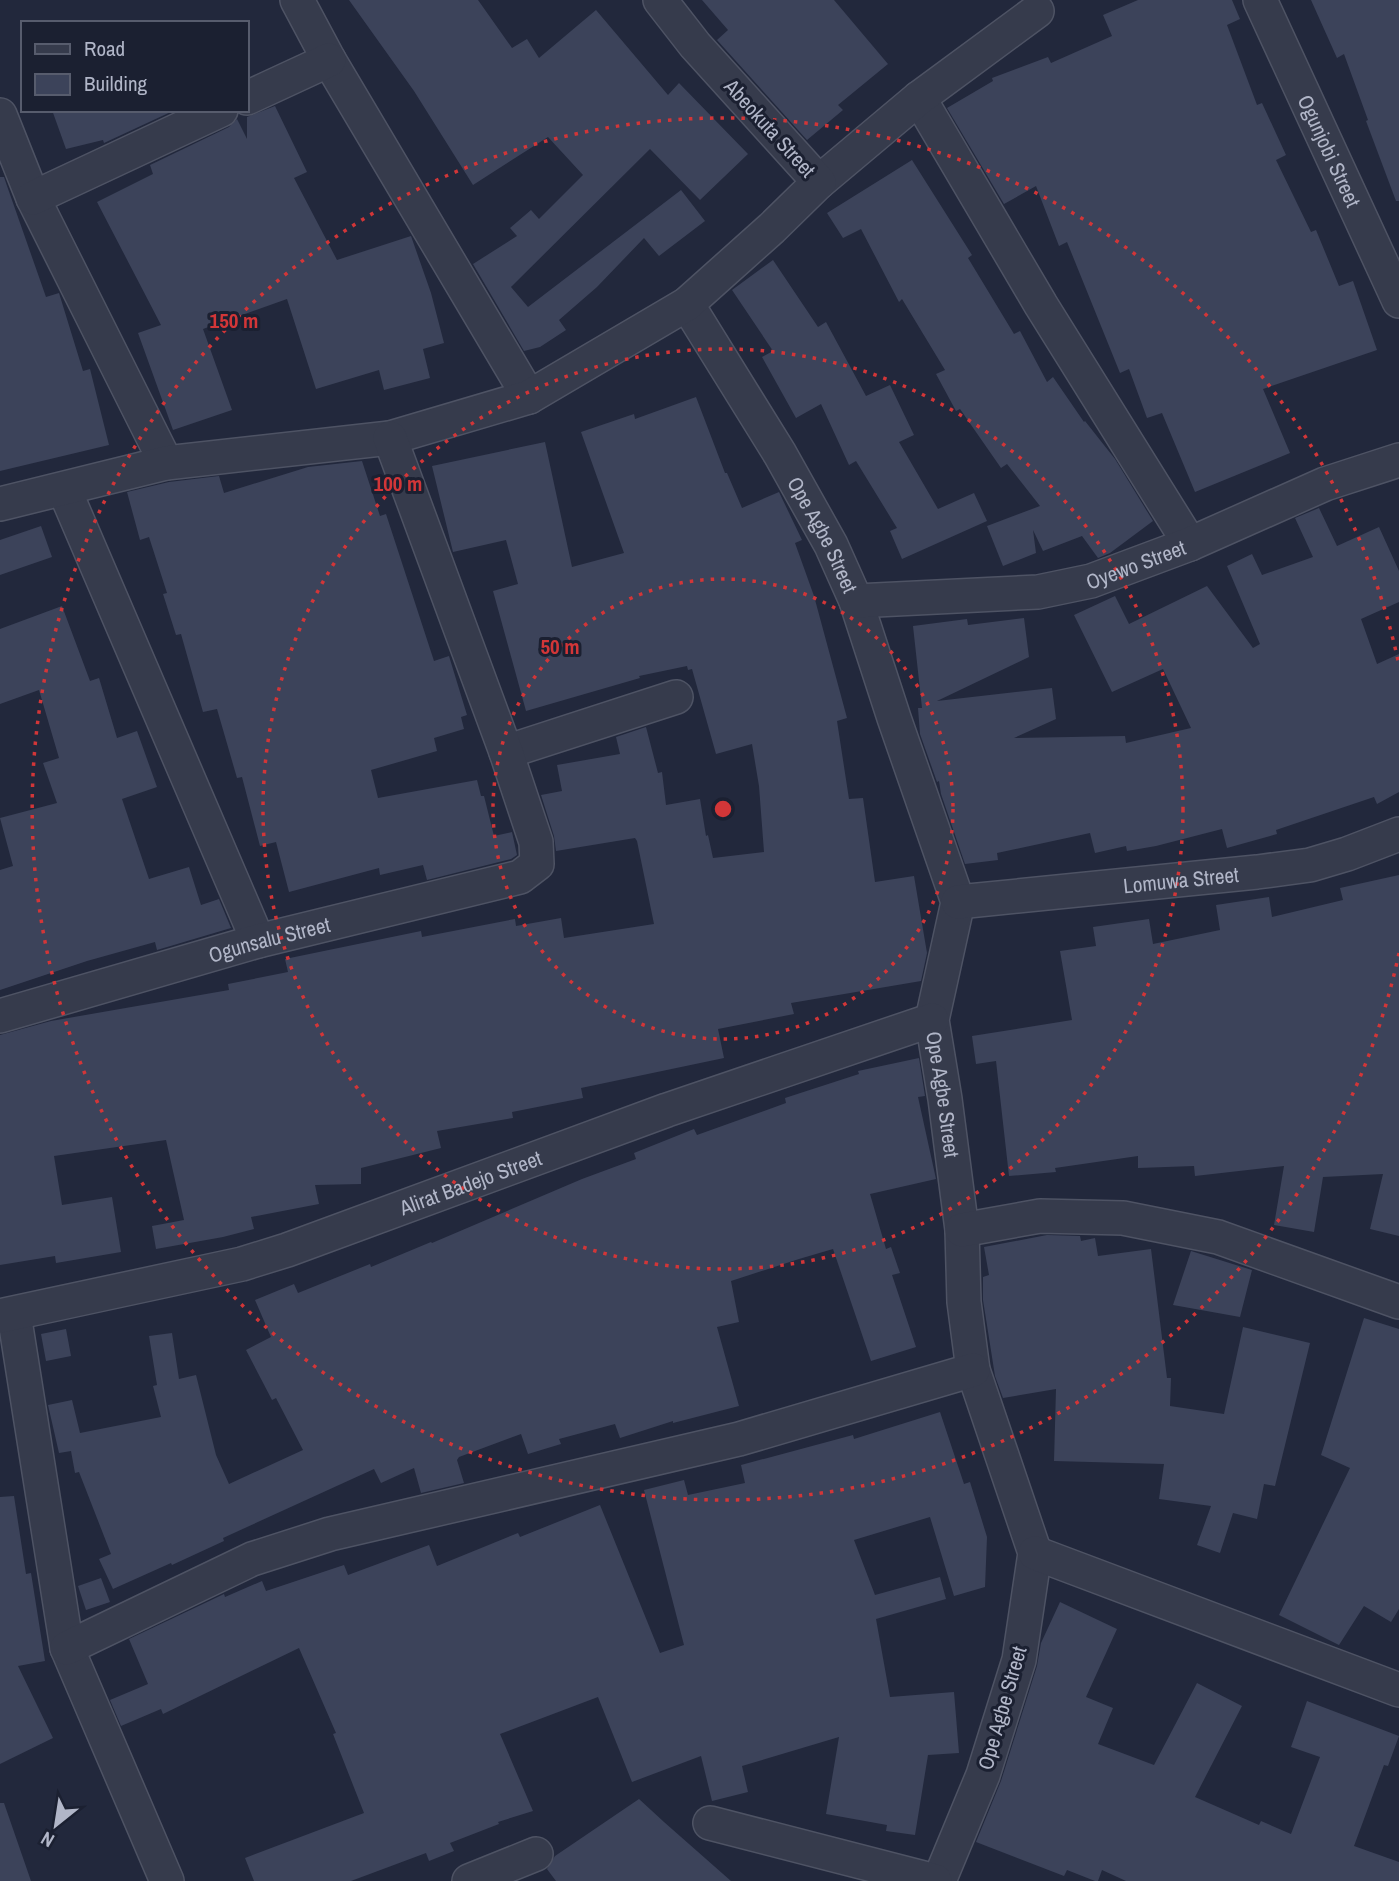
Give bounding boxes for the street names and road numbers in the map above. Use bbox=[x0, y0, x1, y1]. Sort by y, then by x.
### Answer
street label: Abeokuta Street bbox=[717, 72, 822, 184]
street label: Ogunjobi Street bbox=[1291, 90, 1368, 212]
street label: Ope Agbe Street bbox=[781, 471, 865, 598]
street label: Oyewo Street bbox=[1082, 532, 1190, 596]
street label: Lomuwa Street bbox=[1122, 859, 1240, 900]
street label: Ogunsalu Street bbox=[205, 909, 333, 969]
street label: Ope Agbe Street bbox=[920, 1029, 967, 1159]
street label: Alirat Badejo Street bbox=[394, 1143, 546, 1222]
street label: Ope Agbe Street bbox=[971, 1643, 1034, 1773]

